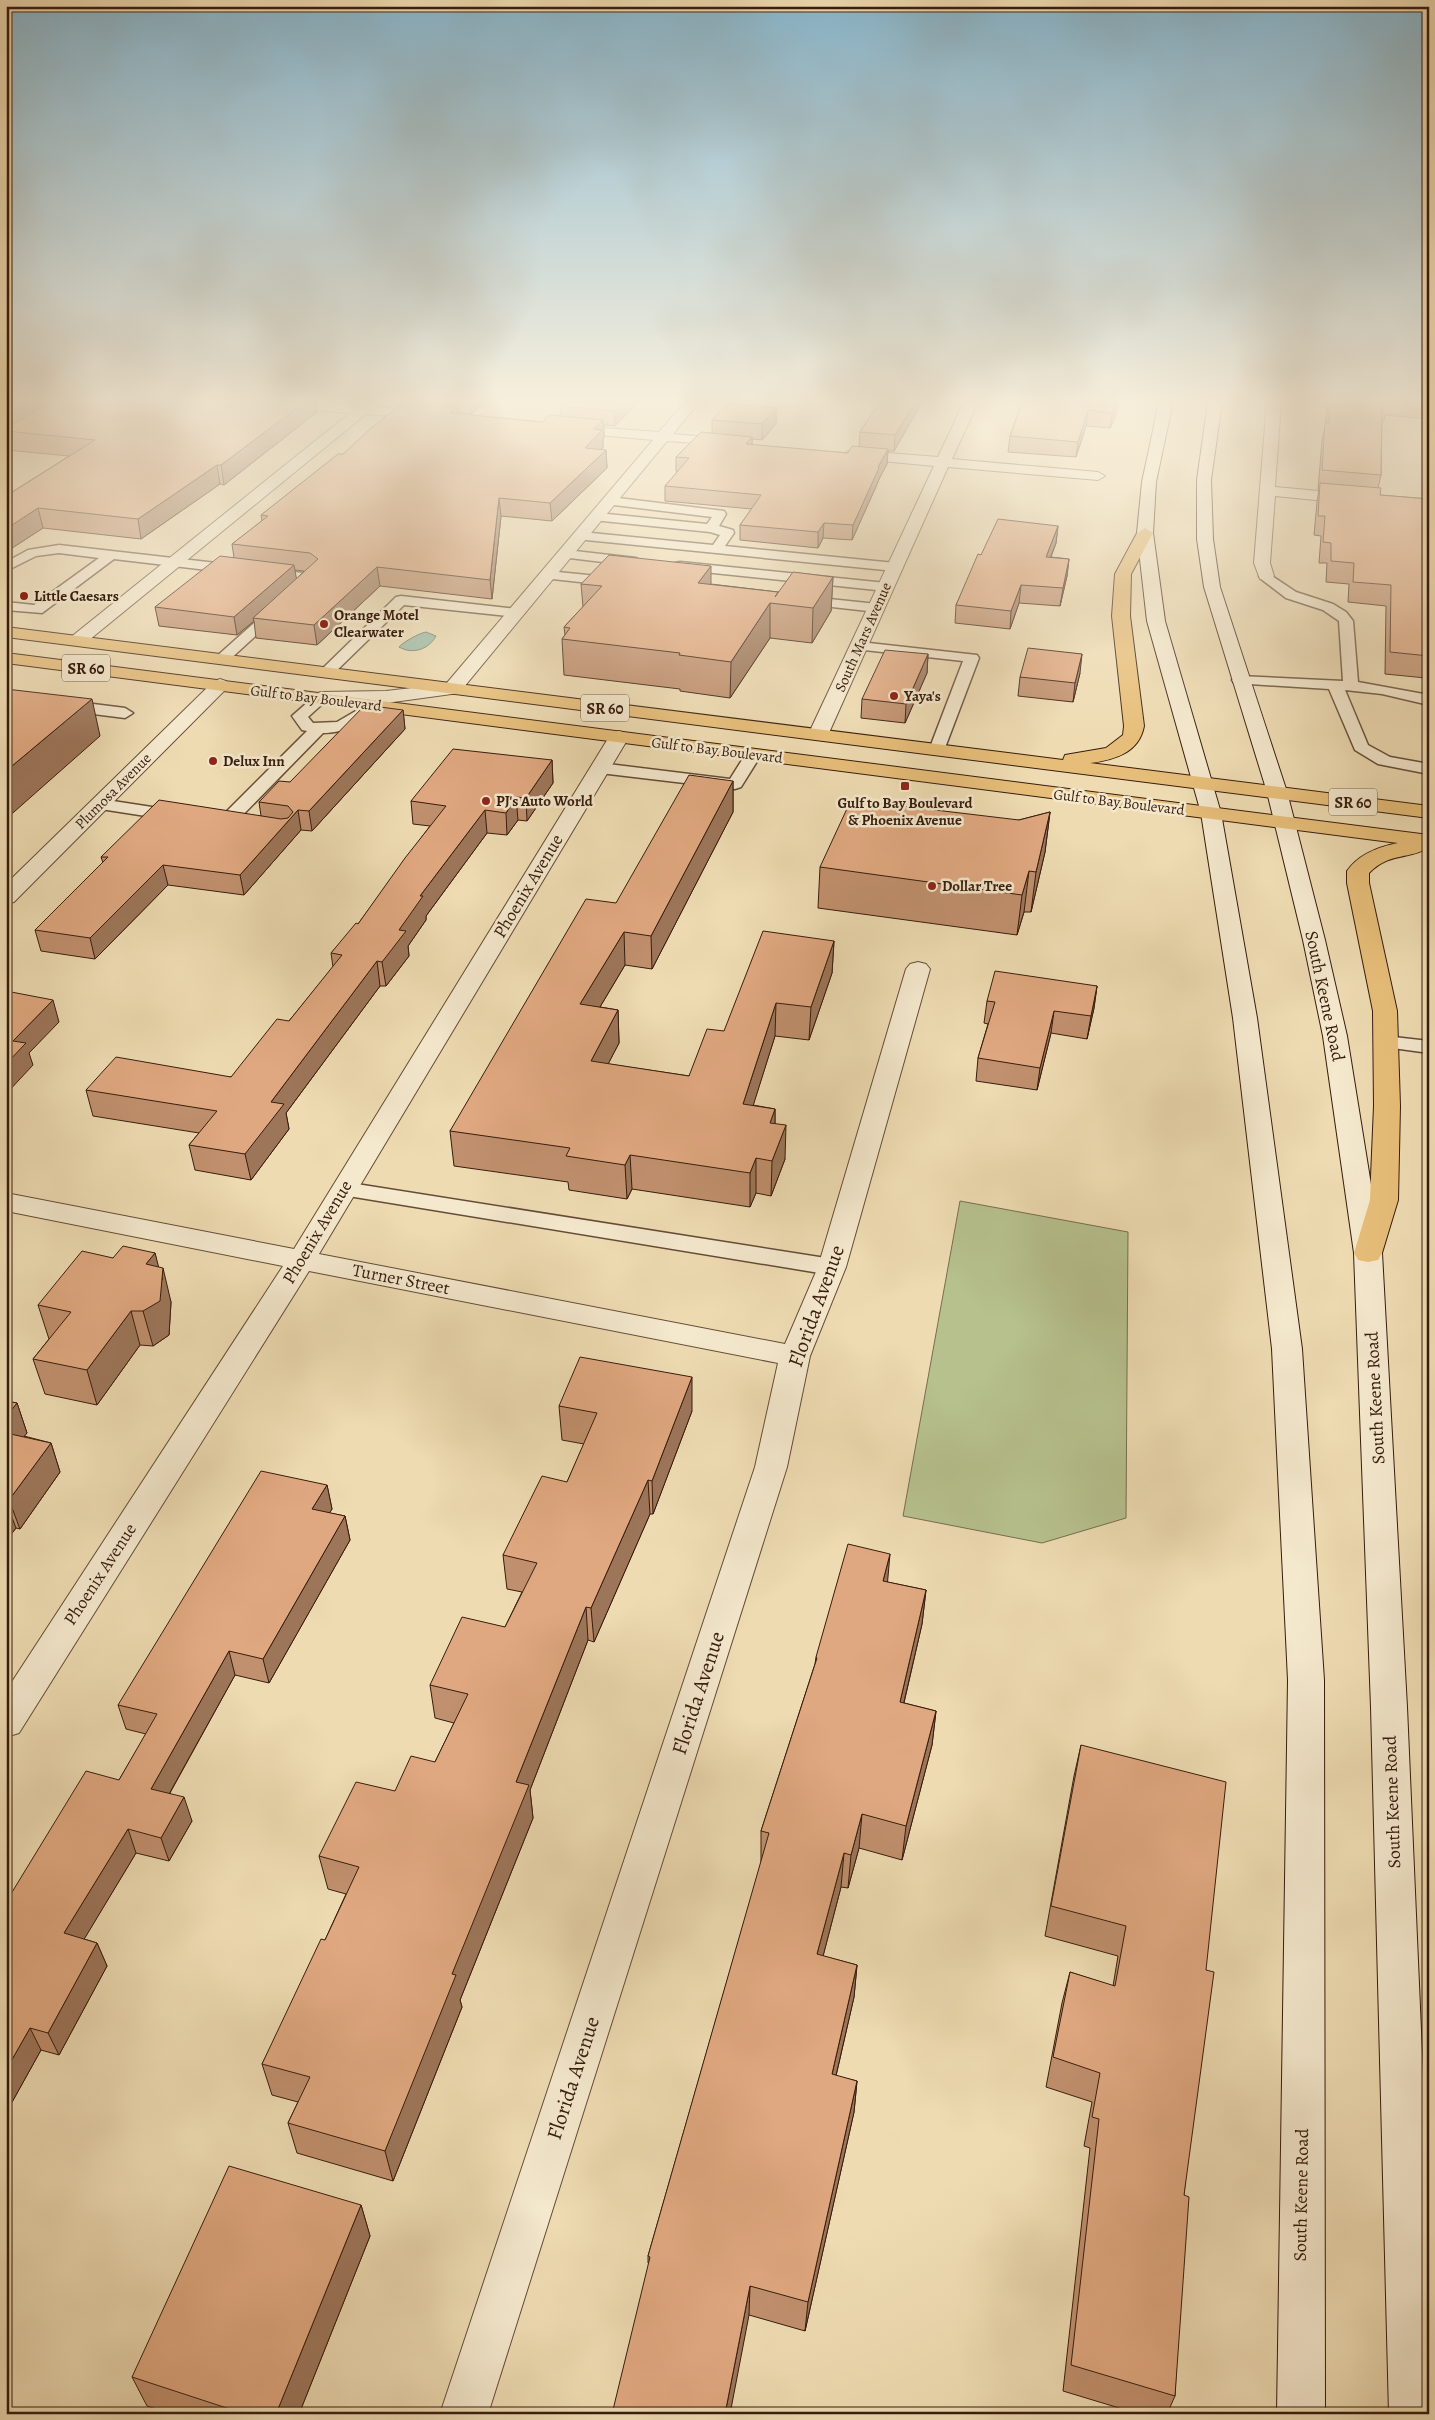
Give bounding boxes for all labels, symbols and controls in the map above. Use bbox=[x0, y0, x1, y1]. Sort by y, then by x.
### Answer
street label: South Mars Avenue bbox=[830, 579, 896, 695]
place label: Little Caesars bbox=[34, 586, 119, 606]
marker: Little Caesars bbox=[18, 590, 30, 602]
place label: Orange Motel Clearwater bbox=[334, 605, 419, 642]
marker: Orange Motel Clearwater bbox=[318, 618, 330, 630]
road number: SR 60 bbox=[62, 654, 110, 681]
street label: Gulf to Bay Boulevard bbox=[249, 680, 384, 716]
place label: Yaya's bbox=[903, 686, 941, 706]
marker: Yaya's bbox=[888, 690, 900, 702]
road number: SR 60 bbox=[581, 694, 629, 721]
street label: Gulf to Bay Boulevard bbox=[650, 732, 785, 768]
street label: Plumosa Avenue bbox=[70, 748, 156, 834]
place label: Delux Inn bbox=[223, 751, 285, 771]
marker: Delux Inn bbox=[207, 755, 219, 767]
marker: Gulf to Bay Boulevard & Phoenix Avenue bbox=[899, 780, 911, 792]
street label: Gulf to Bay Boulevard bbox=[1052, 784, 1187, 820]
road number: SR 60 bbox=[1329, 789, 1377, 816]
place label: PJ's Auto World bbox=[496, 791, 594, 811]
place label: Gulf to Bay Boulevard & Phoenix Avenue bbox=[838, 793, 973, 830]
marker: PJ's Auto World bbox=[480, 795, 492, 807]
street label: Phoenix Avenue bbox=[488, 830, 568, 942]
place label: Dollar Tree bbox=[942, 876, 1012, 896]
marker: Dollar Tree bbox=[926, 880, 938, 892]
street label: South Keene Road bbox=[1299, 929, 1351, 1064]
street label: Phoenix Avenue bbox=[277, 1176, 357, 1288]
street label: Florida Avenue bbox=[781, 1241, 851, 1371]
street label: Turner Street bbox=[350, 1258, 452, 1300]
street label: South Keene Road bbox=[1360, 1331, 1390, 1465]
street label: Phoenix Avenue bbox=[58, 1518, 142, 1630]
street label: Florida Avenue bbox=[665, 1628, 731, 1758]
street label: South Keene Road bbox=[1378, 1735, 1406, 1869]
street label: Florida Avenue bbox=[540, 2013, 606, 2143]
street label: South Keene Road bbox=[1288, 2128, 1314, 2262]

